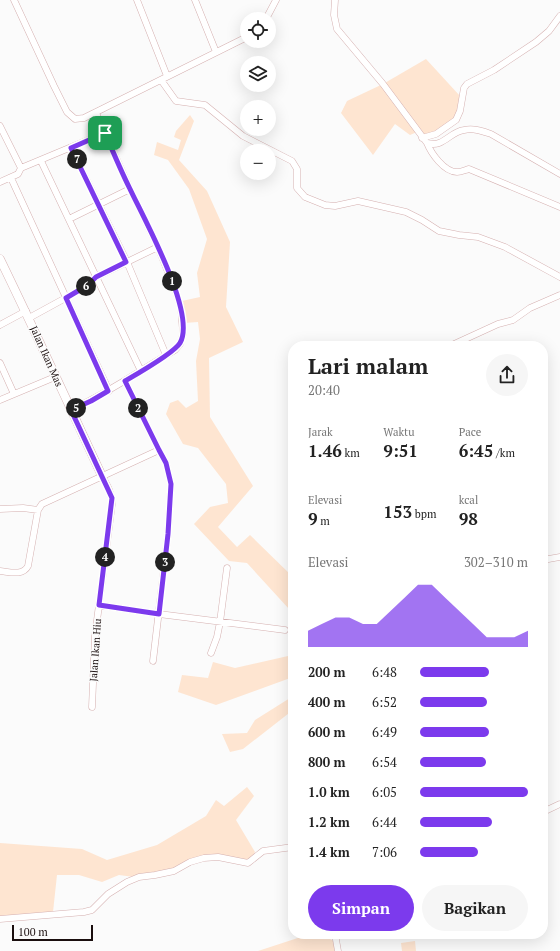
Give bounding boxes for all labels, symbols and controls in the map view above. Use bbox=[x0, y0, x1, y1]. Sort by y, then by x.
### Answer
map controls bbox=[240, 12, 276, 180]
button: locate bbox=[240, 12, 276, 48]
button: layers bbox=[240, 56, 276, 92]
button: + bbox=[240, 100, 276, 136]
pin bbox=[88, 116, 122, 150]
icon: arrive bbox=[94, 122, 116, 144]
button: − bbox=[240, 144, 276, 180]
pin: 7 bbox=[67, 149, 87, 169]
text: 7 bbox=[74, 152, 80, 166]
pin: 1 bbox=[162, 271, 182, 291]
text: 1 bbox=[169, 274, 175, 288]
pin: 6 bbox=[76, 276, 96, 296]
text: 6 bbox=[83, 279, 89, 293]
street label: Jalan Ikan Mas bbox=[27, 324, 66, 389]
text: Lari malam bbox=[308, 351, 428, 380]
button: share bbox=[486, 354, 528, 396]
text: 20:40 bbox=[308, 381, 340, 399]
pin: 5 bbox=[66, 398, 86, 418]
pin: 2 bbox=[128, 398, 148, 418]
text: 5 bbox=[73, 401, 79, 415]
text: 2 bbox=[135, 401, 141, 415]
text: Jarak bbox=[308, 425, 333, 439]
text: Waktu bbox=[383, 425, 415, 439]
text: Pace bbox=[459, 425, 481, 439]
text: 1.46 bbox=[308, 439, 342, 462]
text: 9:51 bbox=[383, 439, 418, 462]
text: 6:45 bbox=[459, 439, 493, 462]
text: km bbox=[342, 446, 360, 460]
text: /km bbox=[493, 446, 515, 460]
text: Elevasi bbox=[308, 493, 342, 507]
text: kcal bbox=[459, 493, 478, 507]
text: 153 bbox=[383, 500, 412, 523]
text: 9 bbox=[308, 507, 318, 530]
text: bpm bbox=[412, 507, 437, 521]
text: 98 bbox=[459, 507, 478, 530]
text: m bbox=[318, 514, 330, 528]
pin: 4 bbox=[95, 547, 115, 567]
text: 4 bbox=[102, 550, 108, 564]
pin: 3 bbox=[155, 552, 175, 572]
text: Elevasi bbox=[308, 553, 348, 571]
text: 302–310 m bbox=[464, 553, 528, 571]
text: 3 bbox=[162, 555, 168, 569]
street label: Jalan Ikan Hiu bbox=[87, 618, 104, 682]
text: 200 m bbox=[308, 663, 346, 681]
text: 6:48 bbox=[372, 663, 397, 681]
text: 400 m bbox=[308, 693, 346, 711]
text: 6:52 bbox=[372, 693, 397, 711]
text: 600 m bbox=[308, 723, 346, 741]
text: 6:49 bbox=[372, 723, 397, 741]
text: 800 m bbox=[308, 753, 346, 771]
text: 6:54 bbox=[372, 753, 397, 771]
text: 1.0 km bbox=[308, 783, 350, 801]
text: 6:05 bbox=[372, 783, 397, 801]
text: 1.2 km bbox=[308, 813, 350, 831]
text: 6:44 bbox=[372, 813, 397, 831]
text: 1.4 km bbox=[308, 843, 350, 861]
text: 7:06 bbox=[372, 843, 397, 861]
button: Simpan bbox=[308, 885, 414, 931]
button: Bagikan bbox=[422, 885, 528, 931]
scale bar bbox=[12, 923, 93, 942]
text: 100 m bbox=[18, 925, 48, 939]

